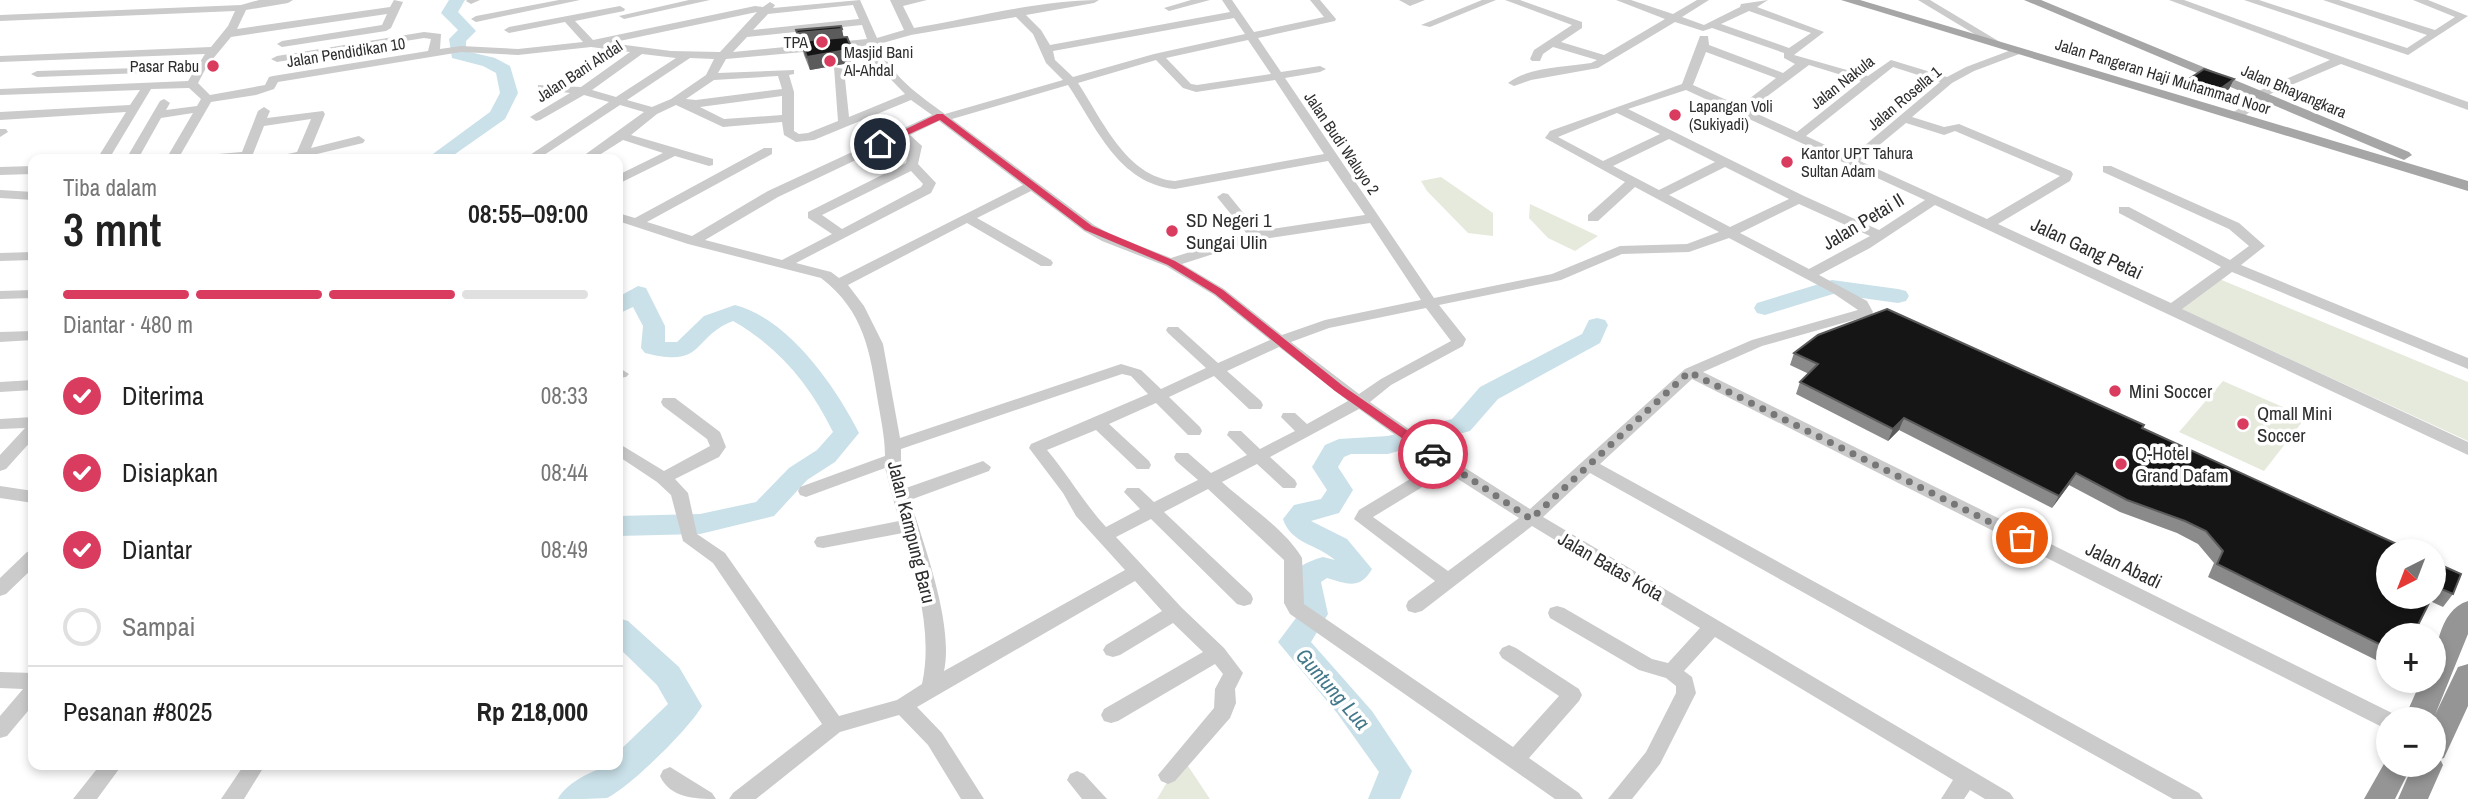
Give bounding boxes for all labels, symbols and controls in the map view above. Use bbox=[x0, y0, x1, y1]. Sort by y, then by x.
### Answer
place label: TPA bbox=[783, 31, 808, 53]
street label: Jalan Pendidikan 10 bbox=[285, 32, 407, 72]
street label: Jalan Pangeran Haji Muhammad Noor bbox=[2053, 33, 2274, 119]
marker: TPA bbox=[814, 34, 830, 50]
street label: Jalan Bani Ahdal bbox=[532, 35, 626, 107]
place label: Masjid Bani Al-Ahdal bbox=[843, 41, 913, 81]
street label: Jalan Nakula bbox=[1805, 50, 1879, 114]
marker: Masjid Bani Al-Ahdal bbox=[822, 53, 838, 69]
place label: Pasar Rabu bbox=[130, 55, 199, 77]
marker: Pasar Rabu bbox=[205, 58, 221, 74]
street label: Jalan Bhayangkara bbox=[2238, 59, 2351, 123]
street label: Jalan Rosella 1 bbox=[1863, 60, 1946, 135]
street label: Jalan Budi Waluyo 2 bbox=[1299, 87, 1385, 199]
place label: Lapangan Voli (Sukiyadi) bbox=[1689, 95, 1773, 135]
marker: Lapangan Voli (Sukiyadi) bbox=[1667, 107, 1683, 123]
pin bbox=[850, 114, 910, 174]
icon: home bbox=[861, 125, 899, 163]
place label: Kantor UPT Tahura Sultan Adam bbox=[1801, 142, 1914, 182]
marker: Kantor UPT Tahura Sultan Adam bbox=[1779, 154, 1795, 170]
text: Tiba dalam bbox=[63, 172, 157, 203]
street label: Jalan Petai II bbox=[1817, 186, 1909, 256]
text: 08:55–09:00 bbox=[468, 196, 588, 231]
text: 3 mnt bbox=[63, 198, 162, 260]
place label: SD Negeri 1 Sungai Ulin bbox=[1186, 207, 1272, 255]
street label: Jalan Gang Petai bbox=[2027, 211, 2147, 285]
marker: SD Negeri 1 Sungai Ulin bbox=[1164, 223, 1180, 239]
text: Diantar · 480 m bbox=[63, 309, 193, 340]
icon: check bbox=[63, 377, 101, 415]
text: Diterima bbox=[122, 378, 204, 413]
place label: Mini Soccer bbox=[2129, 378, 2213, 404]
text: 08:33 bbox=[541, 380, 588, 411]
marker: Mini Soccer bbox=[2107, 383, 2123, 399]
place label: Qmall Mini Soccer bbox=[2257, 400, 2332, 448]
marker: Qmall Mini Soccer bbox=[2235, 416, 2251, 432]
courier bbox=[1398, 419, 1468, 489]
icon: car bbox=[1414, 435, 1452, 473]
place label: Q-Hotel Grand Dafam bbox=[2135, 440, 2229, 488]
icon: check bbox=[63, 454, 101, 492]
text: Disiapkan bbox=[122, 455, 218, 490]
marker: Q-Hotel Grand Dafam bbox=[2113, 456, 2129, 472]
text: 08:44 bbox=[541, 457, 588, 488]
street label: Jalan Kampung Baru bbox=[882, 458, 942, 606]
pin bbox=[1992, 508, 2052, 568]
icon: bag bbox=[2003, 519, 2041, 557]
street label: Jalan Batas Kota bbox=[1553, 525, 1669, 607]
icon: check bbox=[63, 531, 101, 569]
text: Diantar bbox=[122, 532, 192, 567]
text: 08:49 bbox=[541, 534, 588, 565]
street label: Jalan Abadi bbox=[2082, 535, 2166, 595]
north arrow bbox=[2376, 539, 2446, 609]
map controls bbox=[2376, 539, 2446, 777]
text: Sampai bbox=[122, 609, 195, 644]
button: + bbox=[2376, 623, 2446, 693]
water label: Guntung Lua bbox=[1289, 642, 1377, 736]
text: Pesanan #8025 bbox=[63, 694, 212, 729]
text: Rp 218,000 bbox=[477, 694, 588, 729]
button: − bbox=[2376, 707, 2446, 777]

